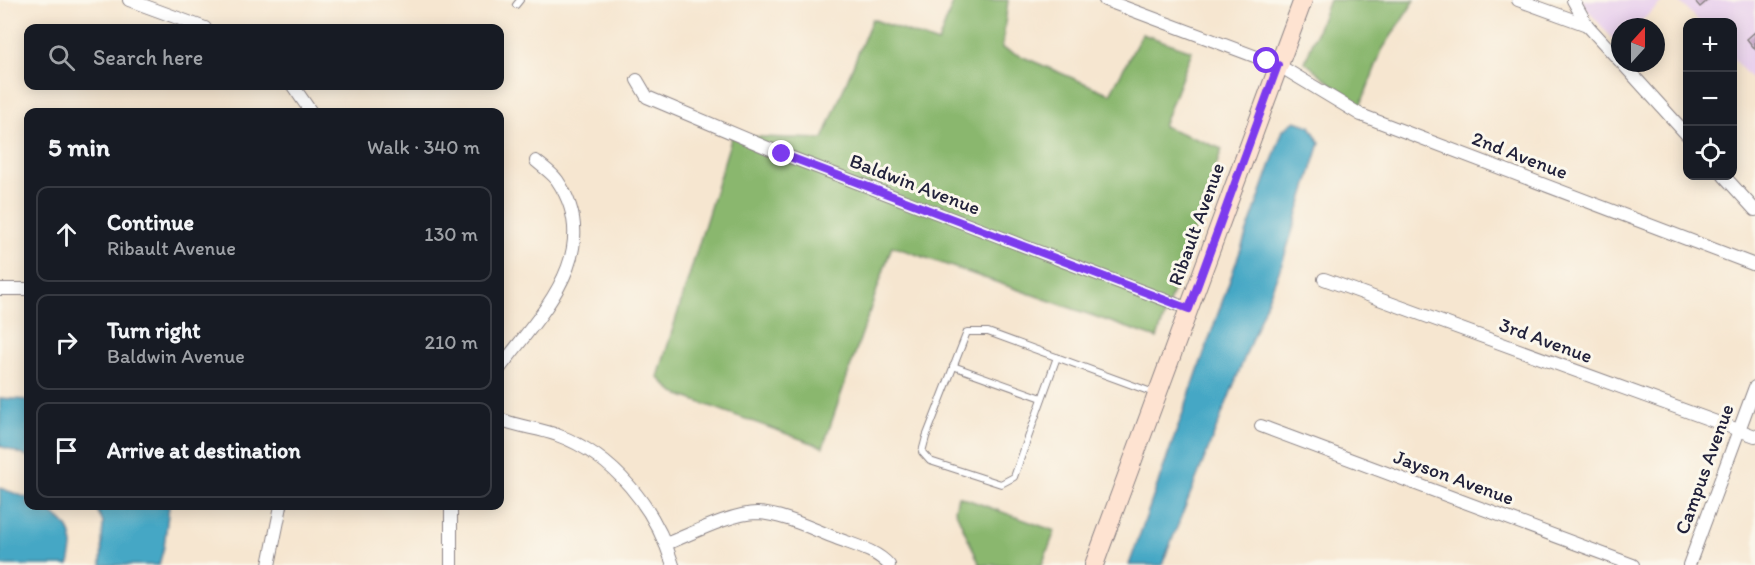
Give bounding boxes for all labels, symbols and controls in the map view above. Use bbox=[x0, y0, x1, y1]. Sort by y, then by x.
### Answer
north arrow bbox=[1611, 18, 1665, 72]
map controls bbox=[1683, 18, 1737, 180]
button: + bbox=[1683, 18, 1737, 72]
search box bbox=[24, 24, 504, 90]
icon: search bbox=[45, 41, 78, 74]
text: Search here bbox=[93, 44, 203, 71]
route start bbox=[1253, 47, 1279, 73]
button: − bbox=[1683, 72, 1737, 126]
street label: 2nd Avenue bbox=[1469, 126, 1571, 184]
button: locate bbox=[1683, 126, 1737, 180]
text: 5 min bbox=[48, 131, 110, 163]
text: Walk · 340 m bbox=[367, 135, 480, 159]
route end bbox=[768, 140, 794, 166]
street label: Baldwin Avenue bbox=[846, 148, 984, 220]
street label: Ribault Avenue bbox=[1163, 159, 1229, 289]
text: Continue bbox=[107, 209, 194, 236]
icon: ahead bbox=[50, 218, 83, 251]
text: 130 m bbox=[424, 222, 478, 246]
text: Ribault Avenue bbox=[107, 236, 236, 260]
street label: 3rd Avenue bbox=[1496, 312, 1596, 368]
text: Turn right bbox=[107, 317, 201, 344]
icon: right bbox=[50, 326, 83, 359]
text: 210 m bbox=[425, 330, 478, 354]
text: Baldwin Avenue bbox=[107, 344, 245, 368]
street label: Campus Avenue bbox=[1669, 401, 1739, 537]
icon: arrive bbox=[50, 434, 83, 467]
text: Arrive at destination bbox=[107, 437, 301, 464]
street label: Jayson Avenue bbox=[1390, 444, 1518, 510]

